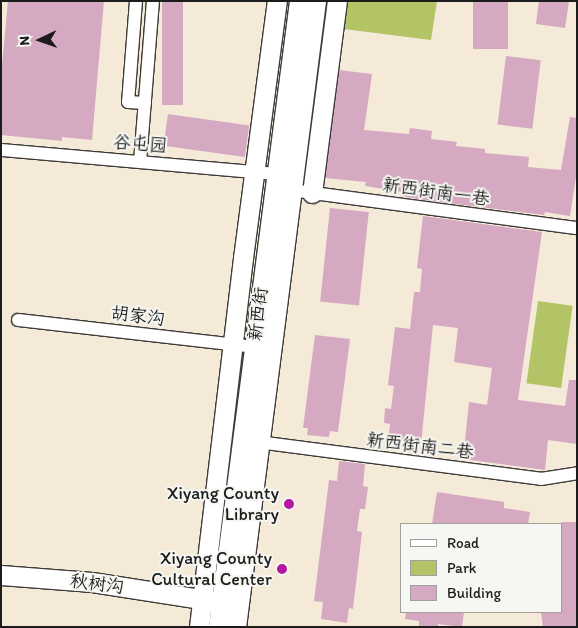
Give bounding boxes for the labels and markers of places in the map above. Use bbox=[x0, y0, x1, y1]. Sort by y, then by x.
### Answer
place label: Xiyang County Library bbox=[167, 483, 279, 526]
marker: Xiyang County Library bbox=[283, 498, 295, 510]
place label: Xiyang County Cultural Center bbox=[151, 548, 272, 590]
marker: Xiyang County Cultural Center bbox=[276, 563, 288, 575]

